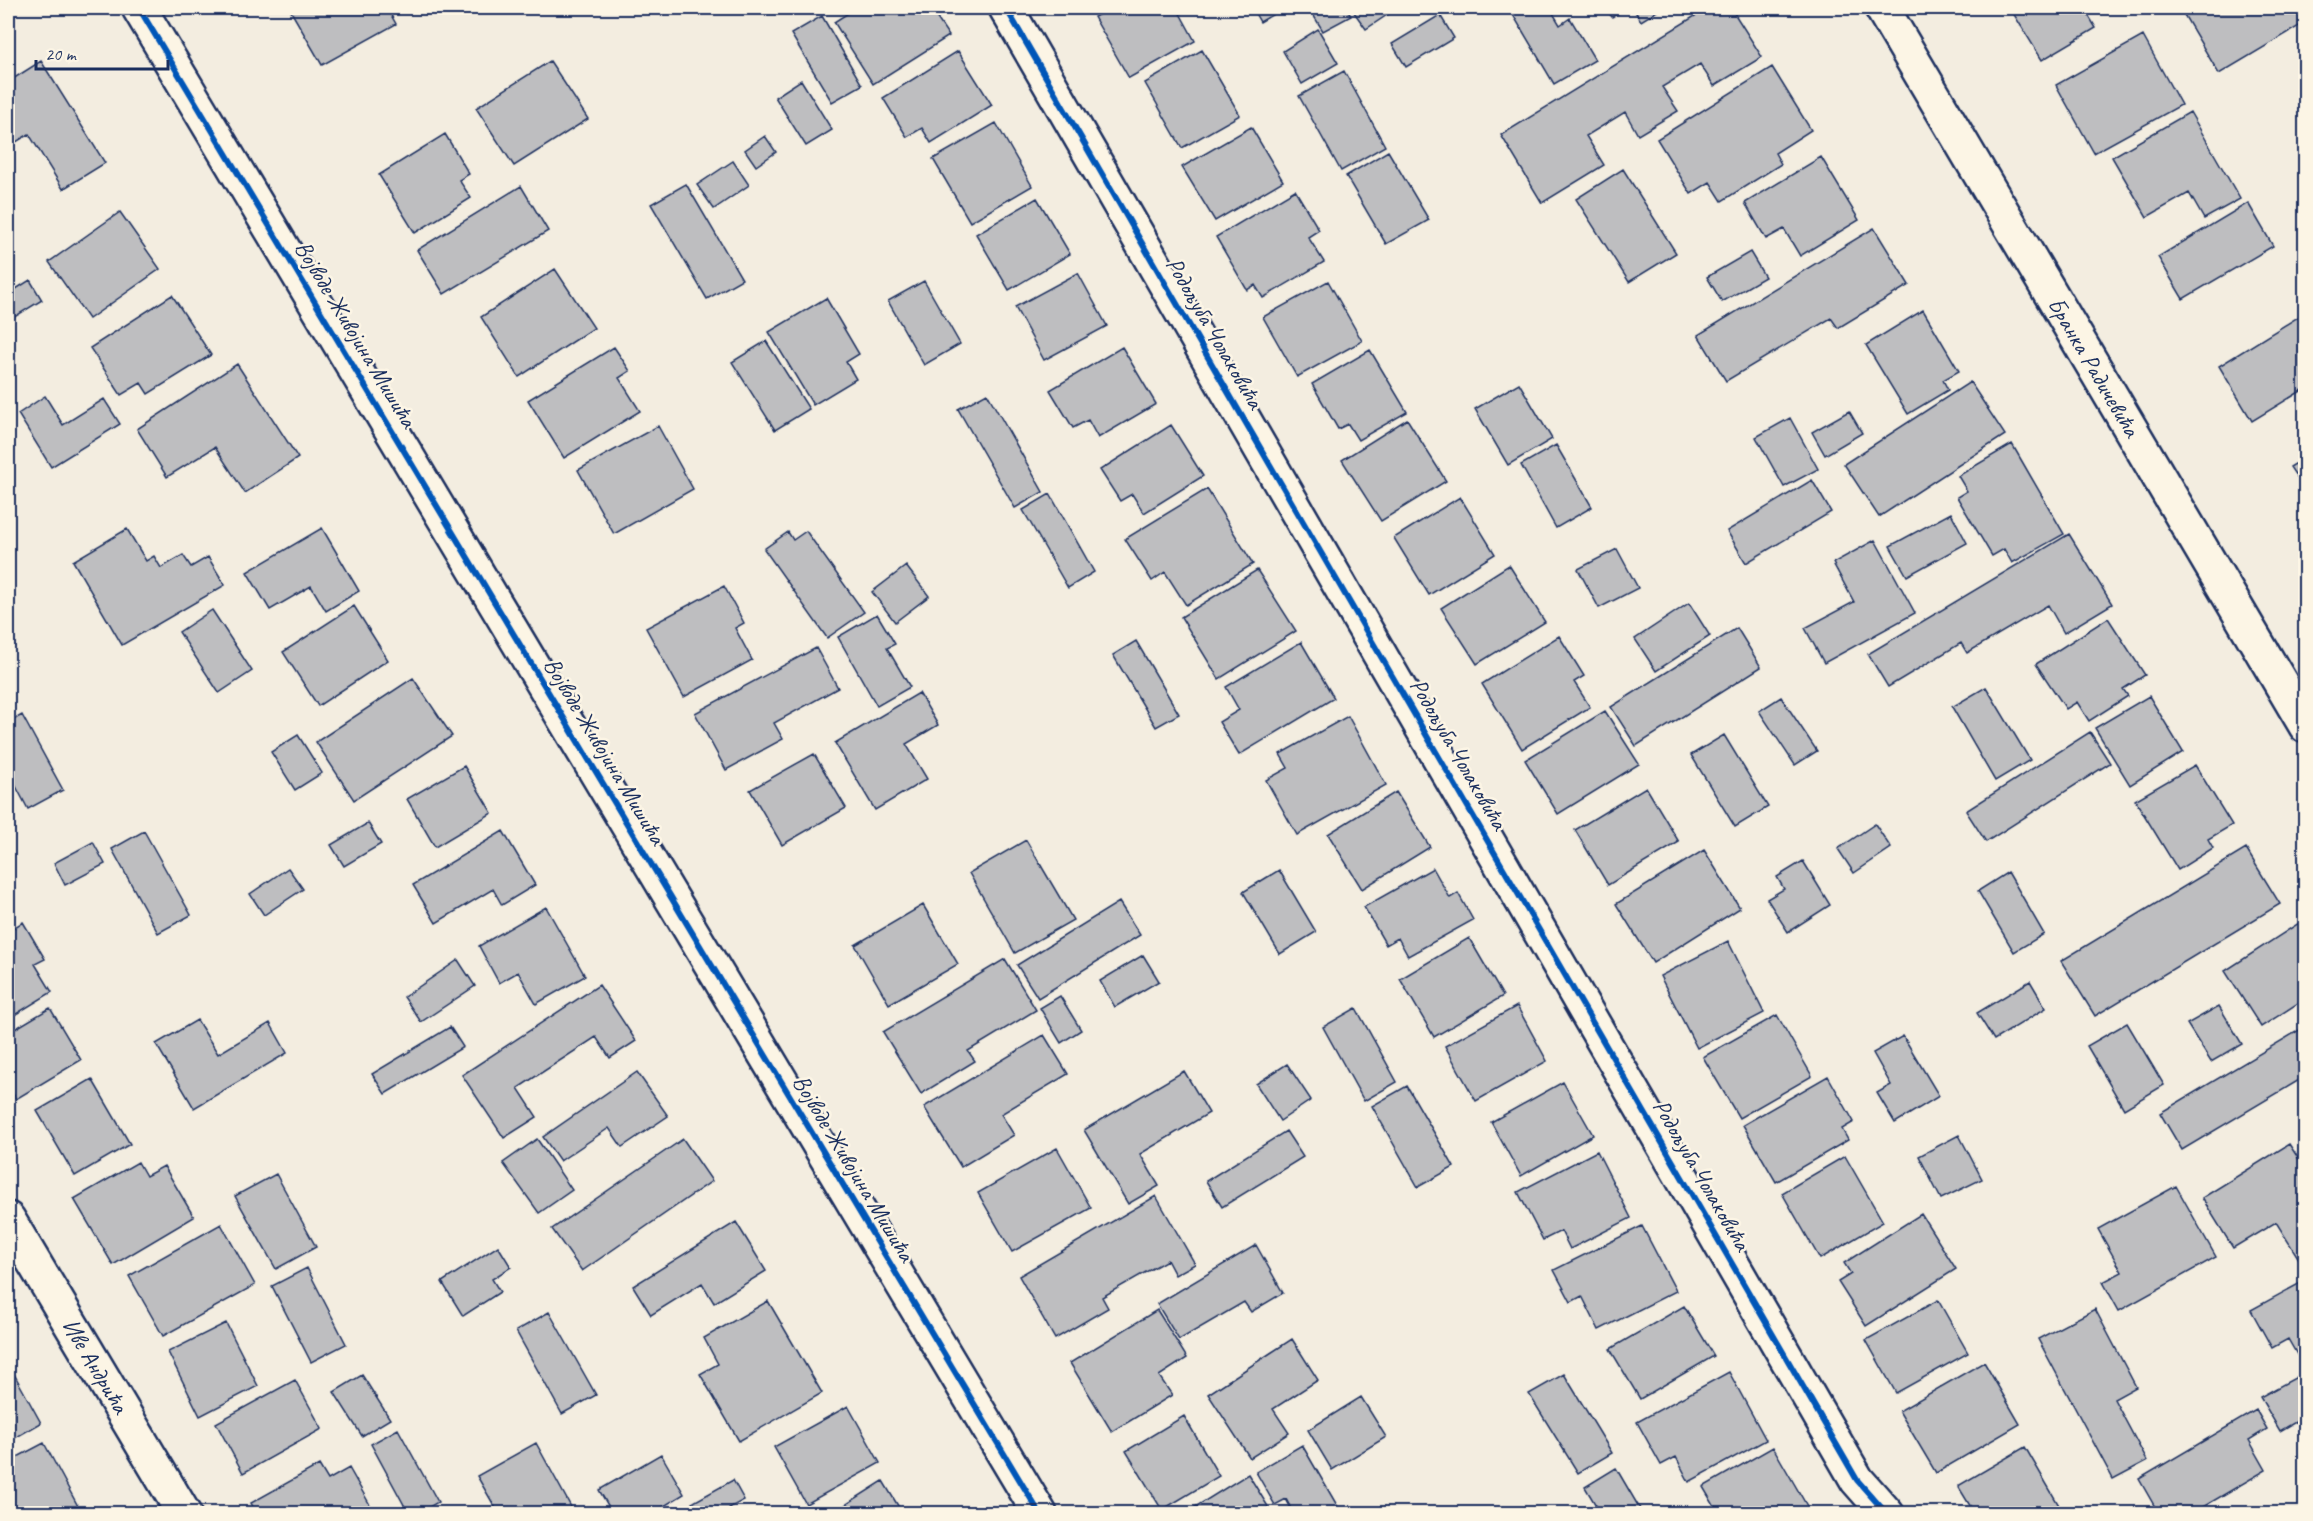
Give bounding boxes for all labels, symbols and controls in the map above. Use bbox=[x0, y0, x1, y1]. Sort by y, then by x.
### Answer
scale bar bbox=[36, 33, 168, 71]
text: 20 m bbox=[45, 43, 78, 65]
street label: Војводе Живојина Мишића bbox=[288, 235, 425, 434]
street label: Родољуба Чолаковића bbox=[1159, 252, 1271, 416]
street label: Бранка Радичевића bbox=[2041, 292, 2148, 444]
street label: Војводе Живојина Мишића bbox=[537, 652, 674, 851]
street label: Родољуба Чолаковића bbox=[1403, 673, 1515, 837]
street label: Војводе Живојина Мишића bbox=[786, 1069, 923, 1268]
street label: Родољуба Чолаковића bbox=[1646, 1094, 1758, 1258]
street label: Иве Андрића bbox=[56, 1313, 136, 1420]

